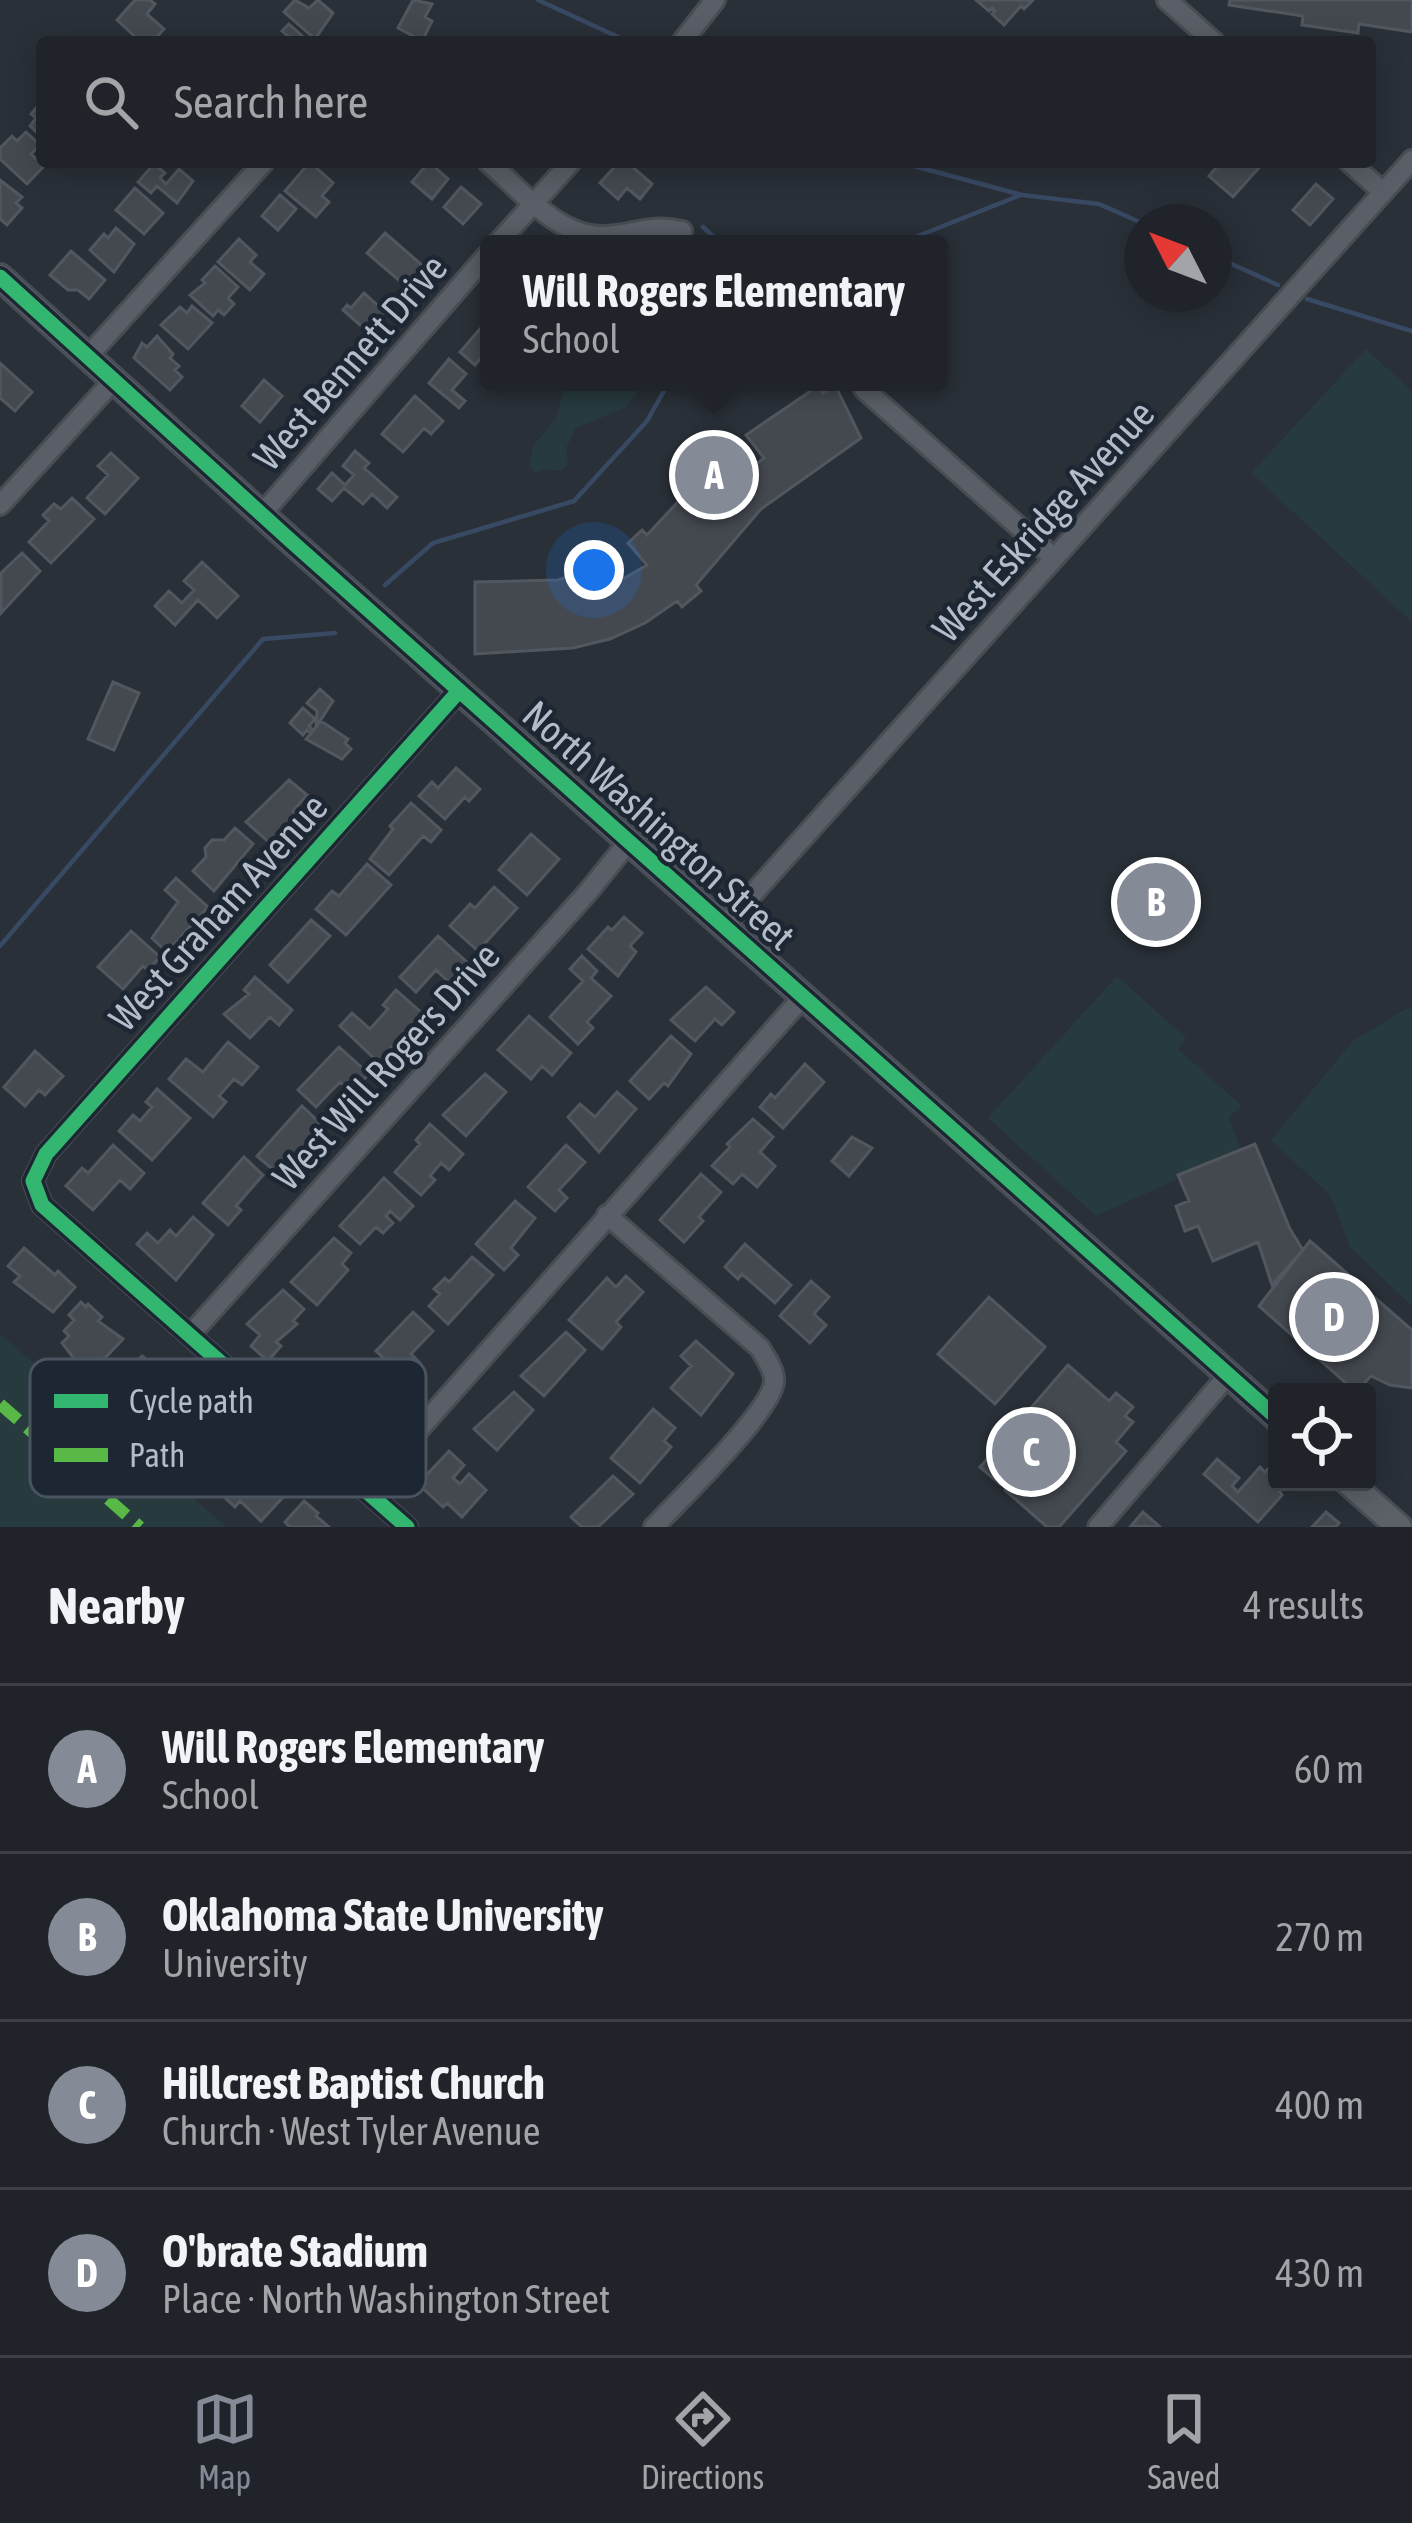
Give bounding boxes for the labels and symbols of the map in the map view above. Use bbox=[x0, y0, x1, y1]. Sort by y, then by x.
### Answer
north arrow bbox=[1124, 204, 1232, 312]
street label: West Bennett Drive bbox=[245, 246, 455, 478]
street label: West Eskridge Avenue bbox=[923, 392, 1163, 650]
pin: A bbox=[675, 430, 753, 520]
your location bbox=[564, 540, 624, 600]
street label: North Washington Street bbox=[514, 692, 804, 958]
street label: West Graham Avenue bbox=[100, 785, 336, 1039]
pin: B bbox=[1117, 857, 1195, 947]
street label: West Will Rogers Drive bbox=[264, 934, 508, 1198]
pin: D bbox=[1295, 1272, 1373, 1362]
legend bbox=[30, 1359, 426, 1497]
text: Cycle path bbox=[129, 1382, 254, 1420]
pin: C bbox=[992, 1407, 1070, 1497]
text: Path bbox=[129, 1436, 185, 1474]

